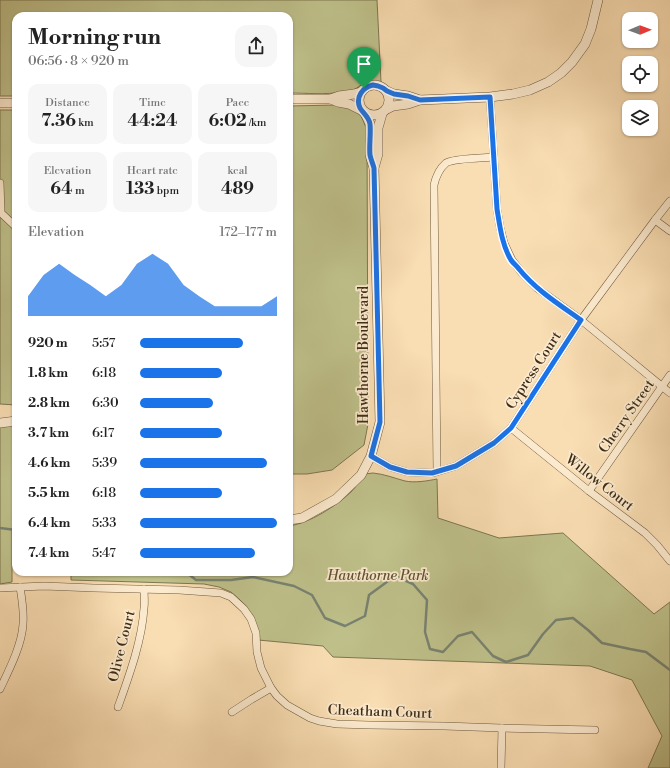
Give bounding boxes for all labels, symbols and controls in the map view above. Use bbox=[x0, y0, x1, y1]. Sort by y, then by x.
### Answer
north arrow bbox=[622, 12, 658, 48]
map controls bbox=[622, 12, 658, 136]
text: Morning run bbox=[28, 24, 161, 51]
button: share bbox=[235, 25, 277, 67]
pin bbox=[347, 47, 381, 88]
text: 06:56 · 8 × 920 m bbox=[28, 53, 129, 69]
icon: arrive bbox=[353, 53, 375, 75]
button: locate bbox=[622, 56, 658, 92]
text: Distance bbox=[45, 96, 90, 110]
text: Time bbox=[139, 96, 166, 110]
text: Pace bbox=[226, 96, 249, 110]
button: layers bbox=[622, 100, 658, 136]
text: 7.36 bbox=[41, 110, 76, 132]
text: 44:24 bbox=[128, 110, 177, 132]
text: 6:02 bbox=[209, 110, 247, 132]
text: km bbox=[76, 116, 94, 130]
text: /km bbox=[247, 116, 266, 130]
text: Elevation bbox=[44, 164, 91, 178]
text: Heart rate bbox=[127, 164, 178, 178]
text: kcal bbox=[228, 164, 247, 178]
text: 64 bbox=[50, 178, 73, 200]
text: 133 bbox=[126, 178, 155, 200]
text: 489 bbox=[221, 178, 254, 200]
text: m bbox=[73, 184, 85, 198]
text: bpm bbox=[155, 184, 179, 198]
text: Elevation bbox=[28, 224, 84, 240]
text: 172–177 m bbox=[219, 224, 277, 240]
street label: Hawthorne Boulevard bbox=[355, 286, 373, 424]
street label: Cypress Court bbox=[502, 328, 566, 413]
text: 920 m bbox=[28, 335, 68, 351]
text: 5:57 bbox=[92, 335, 115, 351]
text: 1.8 km bbox=[28, 365, 68, 381]
text: 6:18 bbox=[92, 365, 116, 381]
street label: Cherry Street bbox=[595, 376, 659, 457]
text: 2.8 km bbox=[28, 395, 70, 411]
text: 6:30 bbox=[92, 395, 119, 411]
text: 3.7 km bbox=[28, 425, 69, 441]
text: 6:17 bbox=[92, 425, 114, 441]
street label: Willow Court bbox=[561, 450, 637, 515]
text: 4.6 km bbox=[28, 455, 70, 471]
text: 5:39 bbox=[92, 455, 117, 471]
text: 5.5 km bbox=[28, 485, 70, 501]
text: 6:18 bbox=[92, 485, 116, 501]
text: 6.4 km bbox=[28, 515, 70, 531]
text: 5:33 bbox=[92, 515, 116, 531]
text: 7.4 km bbox=[28, 545, 69, 561]
text: 5:47 bbox=[92, 545, 116, 561]
park label: Hawthorne Park bbox=[326, 567, 429, 585]
street label: Olive Court bbox=[104, 608, 140, 684]
street label: Cheatham Court bbox=[327, 701, 433, 723]

